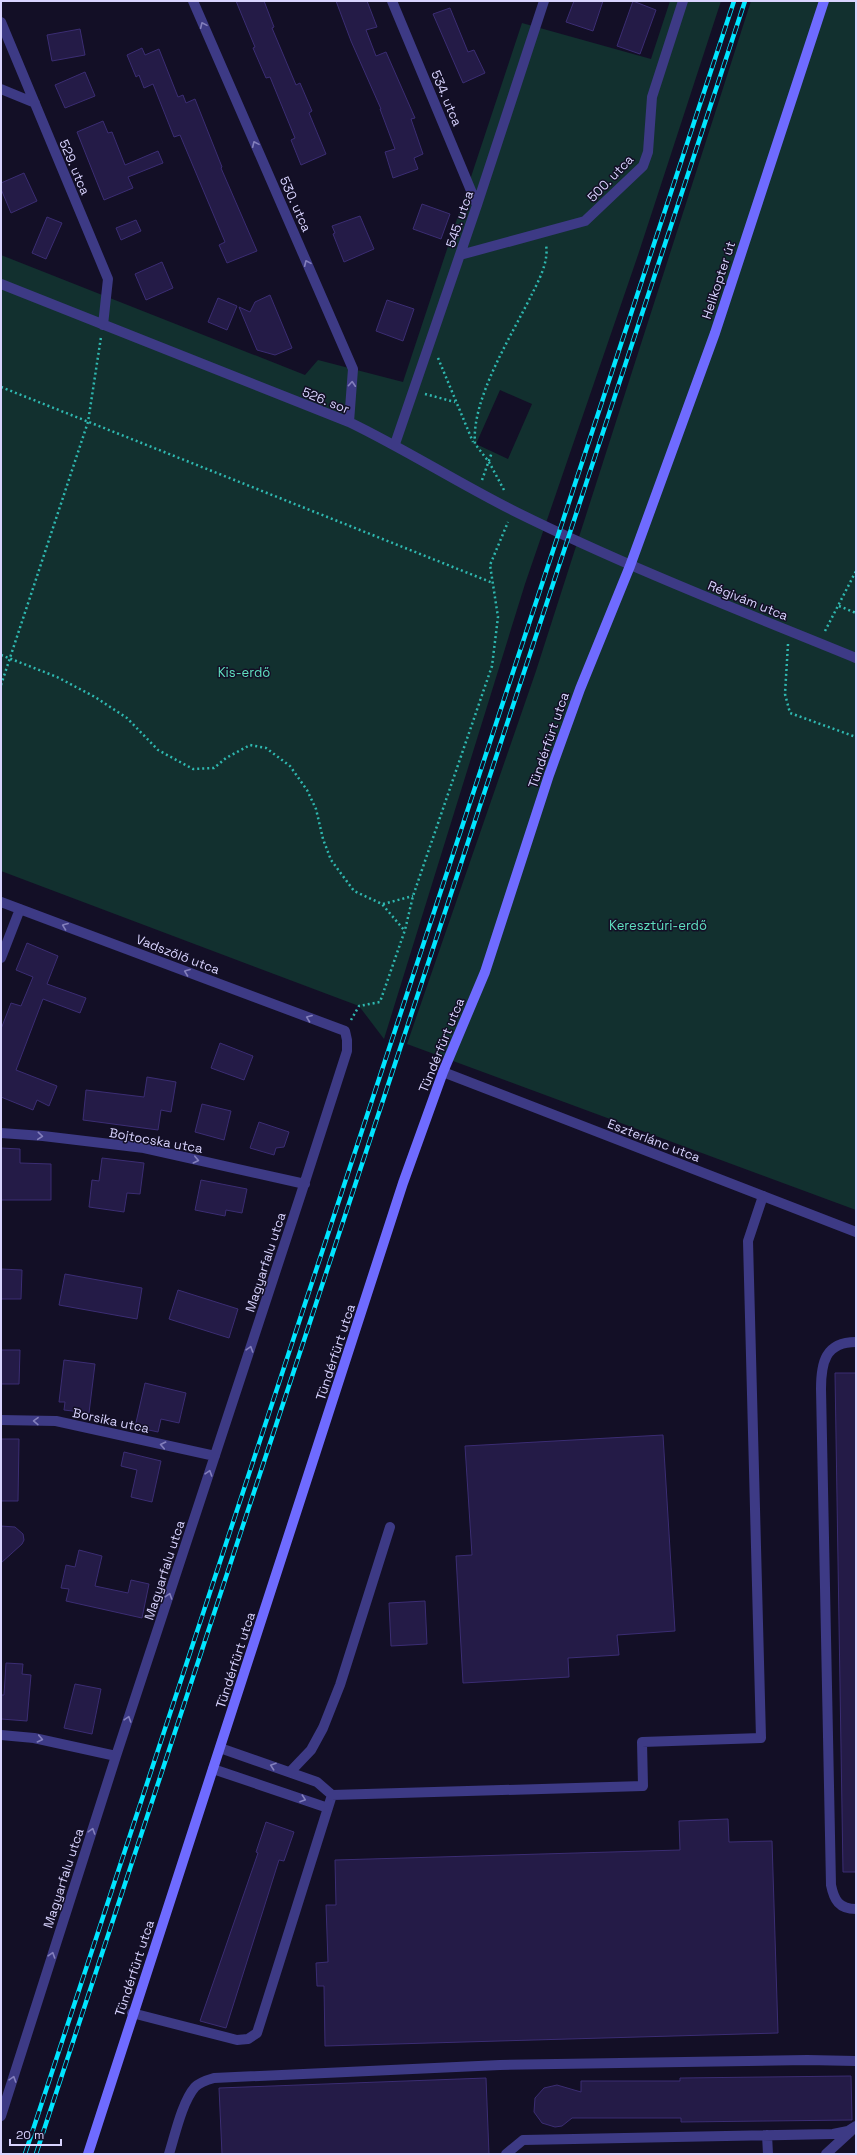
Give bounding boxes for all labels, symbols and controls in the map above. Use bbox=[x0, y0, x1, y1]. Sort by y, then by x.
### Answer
one-way arrow bbox=[200, 21, 208, 29]
street label: 534. utca bbox=[427, 68, 466, 129]
street label: 529. utca bbox=[55, 137, 94, 198]
one-way arrow bbox=[252, 141, 260, 148]
street label: 500. utca bbox=[584, 151, 637, 206]
street label: 530. utca bbox=[276, 174, 316, 235]
street label: 545. utca bbox=[442, 188, 477, 250]
street label: Helikopter út bbox=[698, 239, 739, 321]
one-way arrow bbox=[304, 260, 312, 268]
one-way arrow bbox=[347, 380, 356, 387]
street label: 526. sor bbox=[300, 383, 352, 418]
street label: Régivám utca bbox=[705, 577, 791, 624]
park label: Kis-erdő bbox=[218, 664, 270, 681]
street label: Tündérfürt utca bbox=[524, 689, 573, 790]
park label: Keresztúri-erdő bbox=[609, 917, 707, 934]
one-way arrow bbox=[62, 923, 69, 931]
street label: Vadszőlő utca bbox=[134, 931, 223, 978]
one-way arrow bbox=[183, 968, 190, 976]
street label: Tündérfürt utca bbox=[415, 995, 468, 1095]
one-way arrow bbox=[305, 1014, 312, 1022]
street label: Eszterlánc utca bbox=[605, 1115, 703, 1166]
street label: Bojtocska utca bbox=[108, 1124, 205, 1157]
one-way arrow bbox=[37, 1131, 43, 1140]
one-way arrow bbox=[193, 1155, 199, 1163]
street label: Magyarfalu utca bbox=[241, 1210, 290, 1314]
street label: Tündérfürt utca bbox=[312, 1301, 359, 1403]
one-way arrow bbox=[245, 1346, 254, 1353]
street label: Borsika utca bbox=[71, 1404, 151, 1437]
one-way arrow bbox=[33, 1417, 39, 1425]
one-way arrow bbox=[160, 1441, 166, 1449]
one-way arrow bbox=[205, 1469, 213, 1476]
street label: Magyarfalu utca bbox=[140, 1518, 189, 1622]
one-way arrow bbox=[164, 1593, 172, 1600]
street label: Tündérfürt utca bbox=[212, 1609, 259, 1711]
one-way arrow bbox=[123, 1716, 132, 1723]
one-way arrow bbox=[37, 1735, 43, 1743]
one-way arrow bbox=[269, 1762, 276, 1771]
one-way arrow bbox=[300, 1795, 307, 1803]
street label: Magyarfalu utca bbox=[39, 1826, 88, 1930]
one-way arrow bbox=[87, 1828, 96, 1835]
street label: Tündérfürt utca bbox=[111, 1917, 158, 2019]
one-way arrow bbox=[47, 1951, 56, 1958]
one-way arrow bbox=[8, 2075, 17, 2082]
scale bar bbox=[10, 2121, 61, 2147]
text: 20 m bbox=[16, 2127, 44, 2143]

